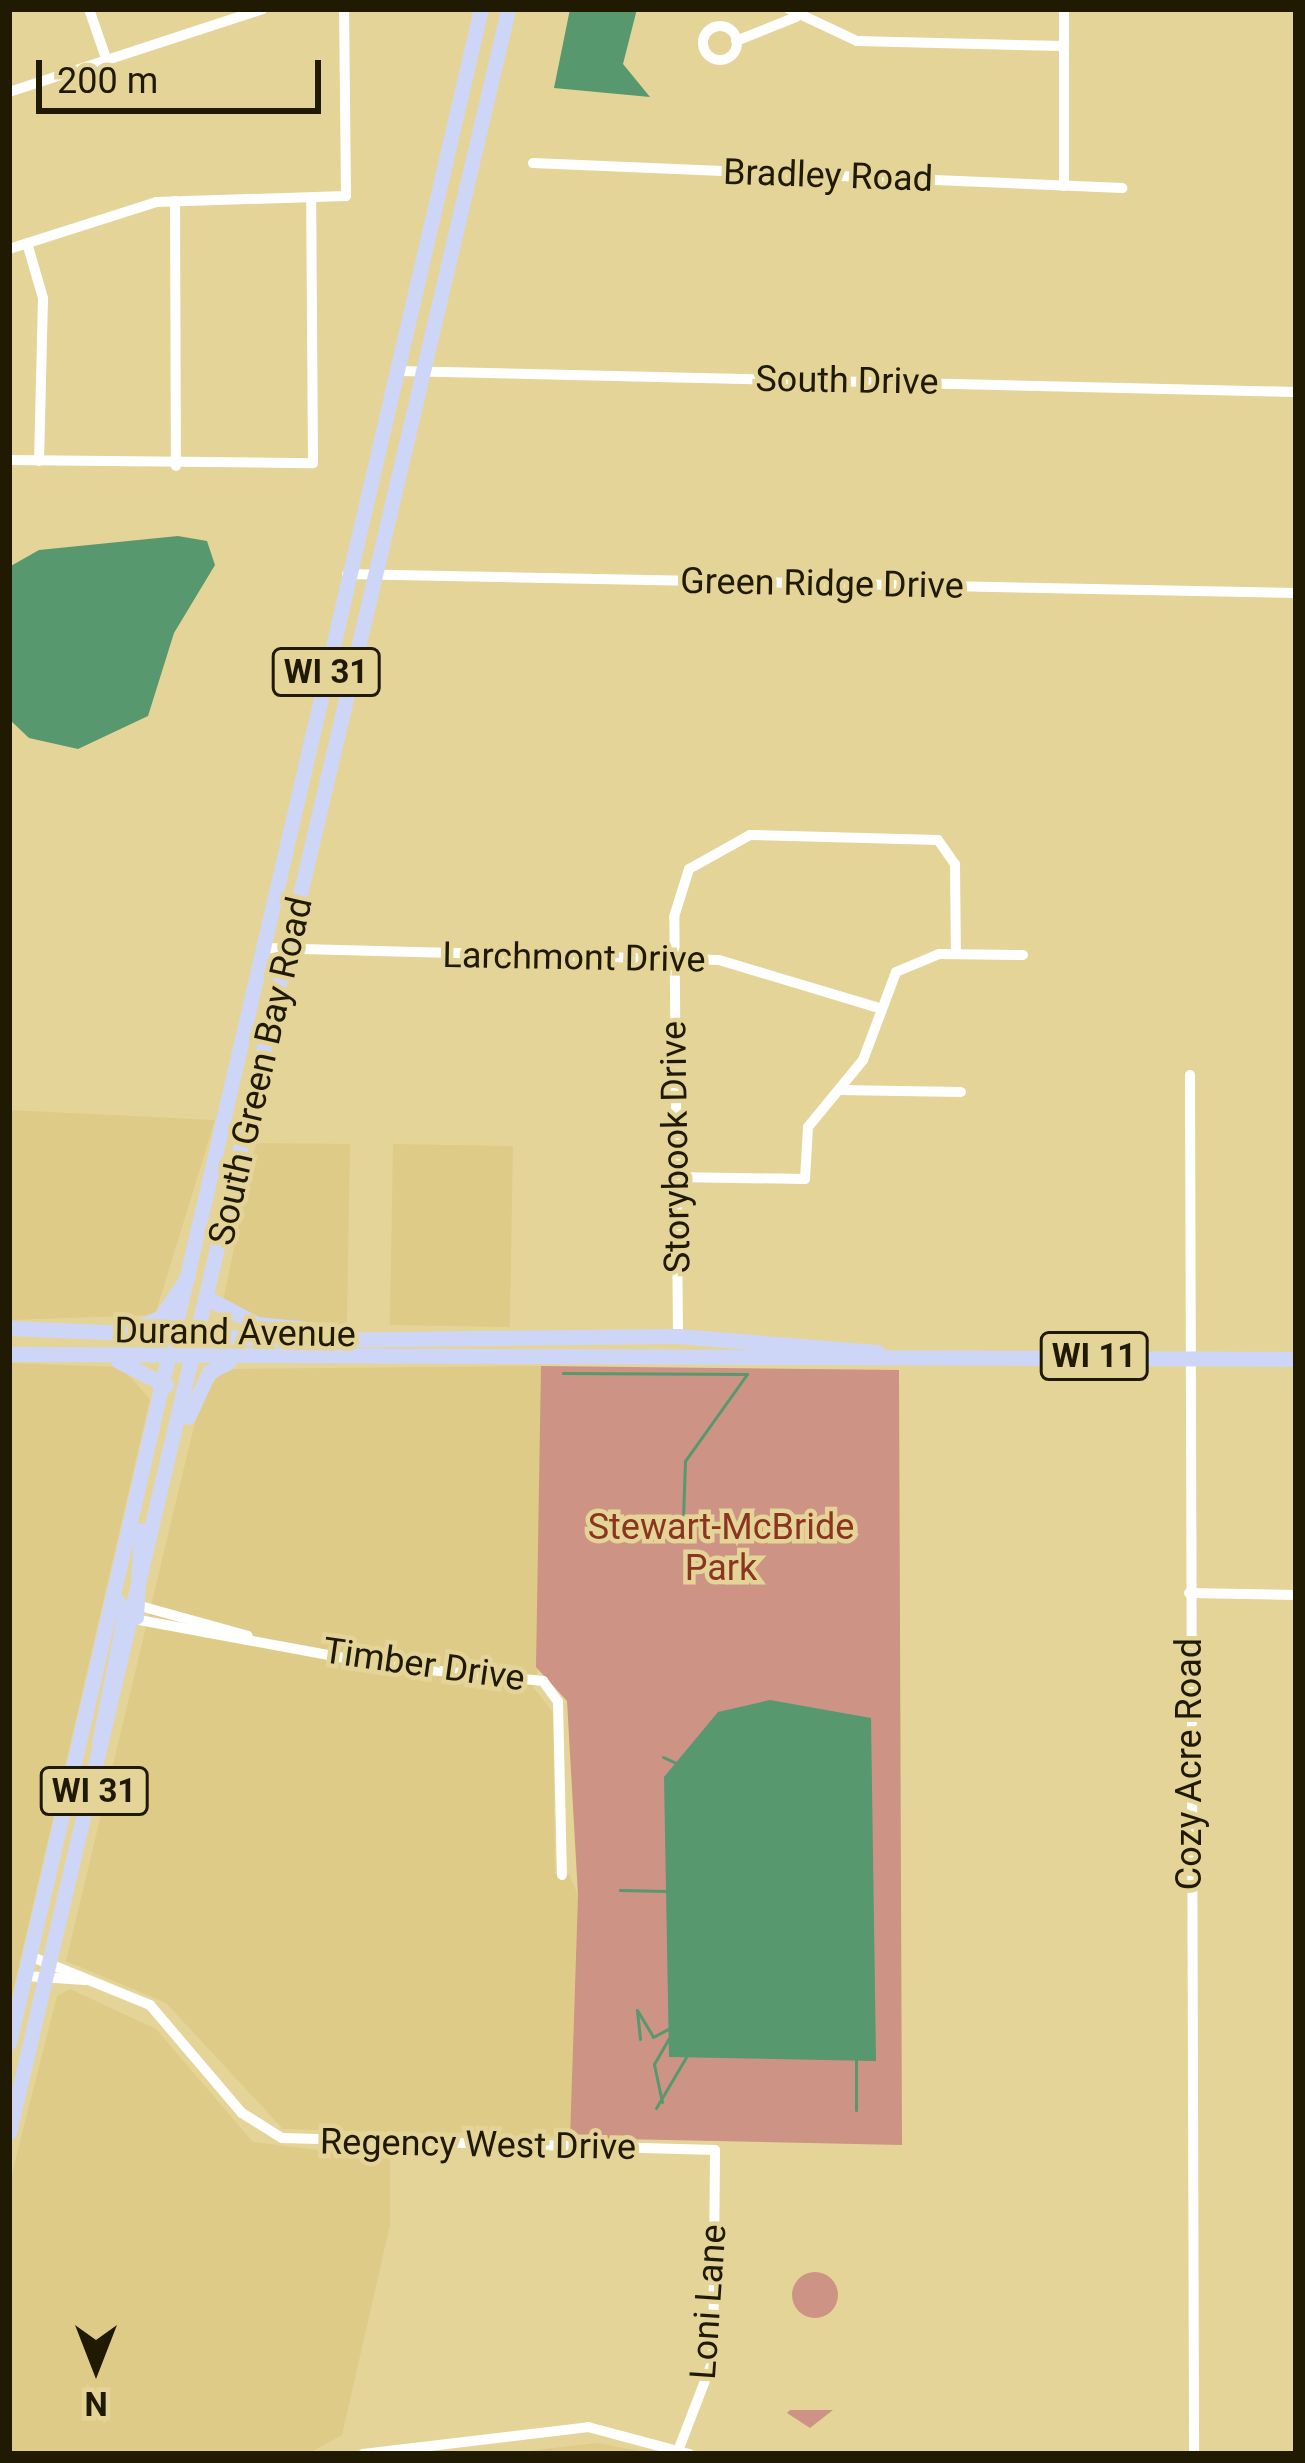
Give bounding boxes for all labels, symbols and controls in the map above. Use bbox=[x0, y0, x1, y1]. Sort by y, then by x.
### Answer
scale bar bbox=[42, 36, 327, 110]
text: 200 m bbox=[57, 60, 158, 102]
street label: Bradley Road bbox=[722, 151, 934, 201]
street label: South Drive bbox=[755, 358, 939, 404]
street label: Green Ridge Drive bbox=[680, 560, 964, 608]
road number: WI 31 bbox=[269, 645, 383, 699]
street label: South Green Bay Road bbox=[200, 893, 322, 1249]
street label: Larchmont Drive bbox=[442, 934, 706, 982]
street label: Storybook Drive bbox=[652, 1021, 700, 1273]
street label: Durand Avenue bbox=[114, 1309, 356, 1357]
road number: WI 11 bbox=[1037, 1329, 1151, 1383]
park label: Stewart-McBride Park bbox=[588, 1505, 854, 1590]
street label: Timber Drive bbox=[320, 1629, 528, 1701]
street label: Cozy Acre Road bbox=[1168, 1638, 1212, 1890]
road number: WI 31 bbox=[37, 1764, 151, 1818]
street label: Regency West Drive bbox=[320, 2121, 636, 2169]
street label: Loni Lane bbox=[682, 2223, 736, 2381]
north arrow bbox=[36, 2307, 156, 2427]
text: N bbox=[84, 2384, 108, 2423]

